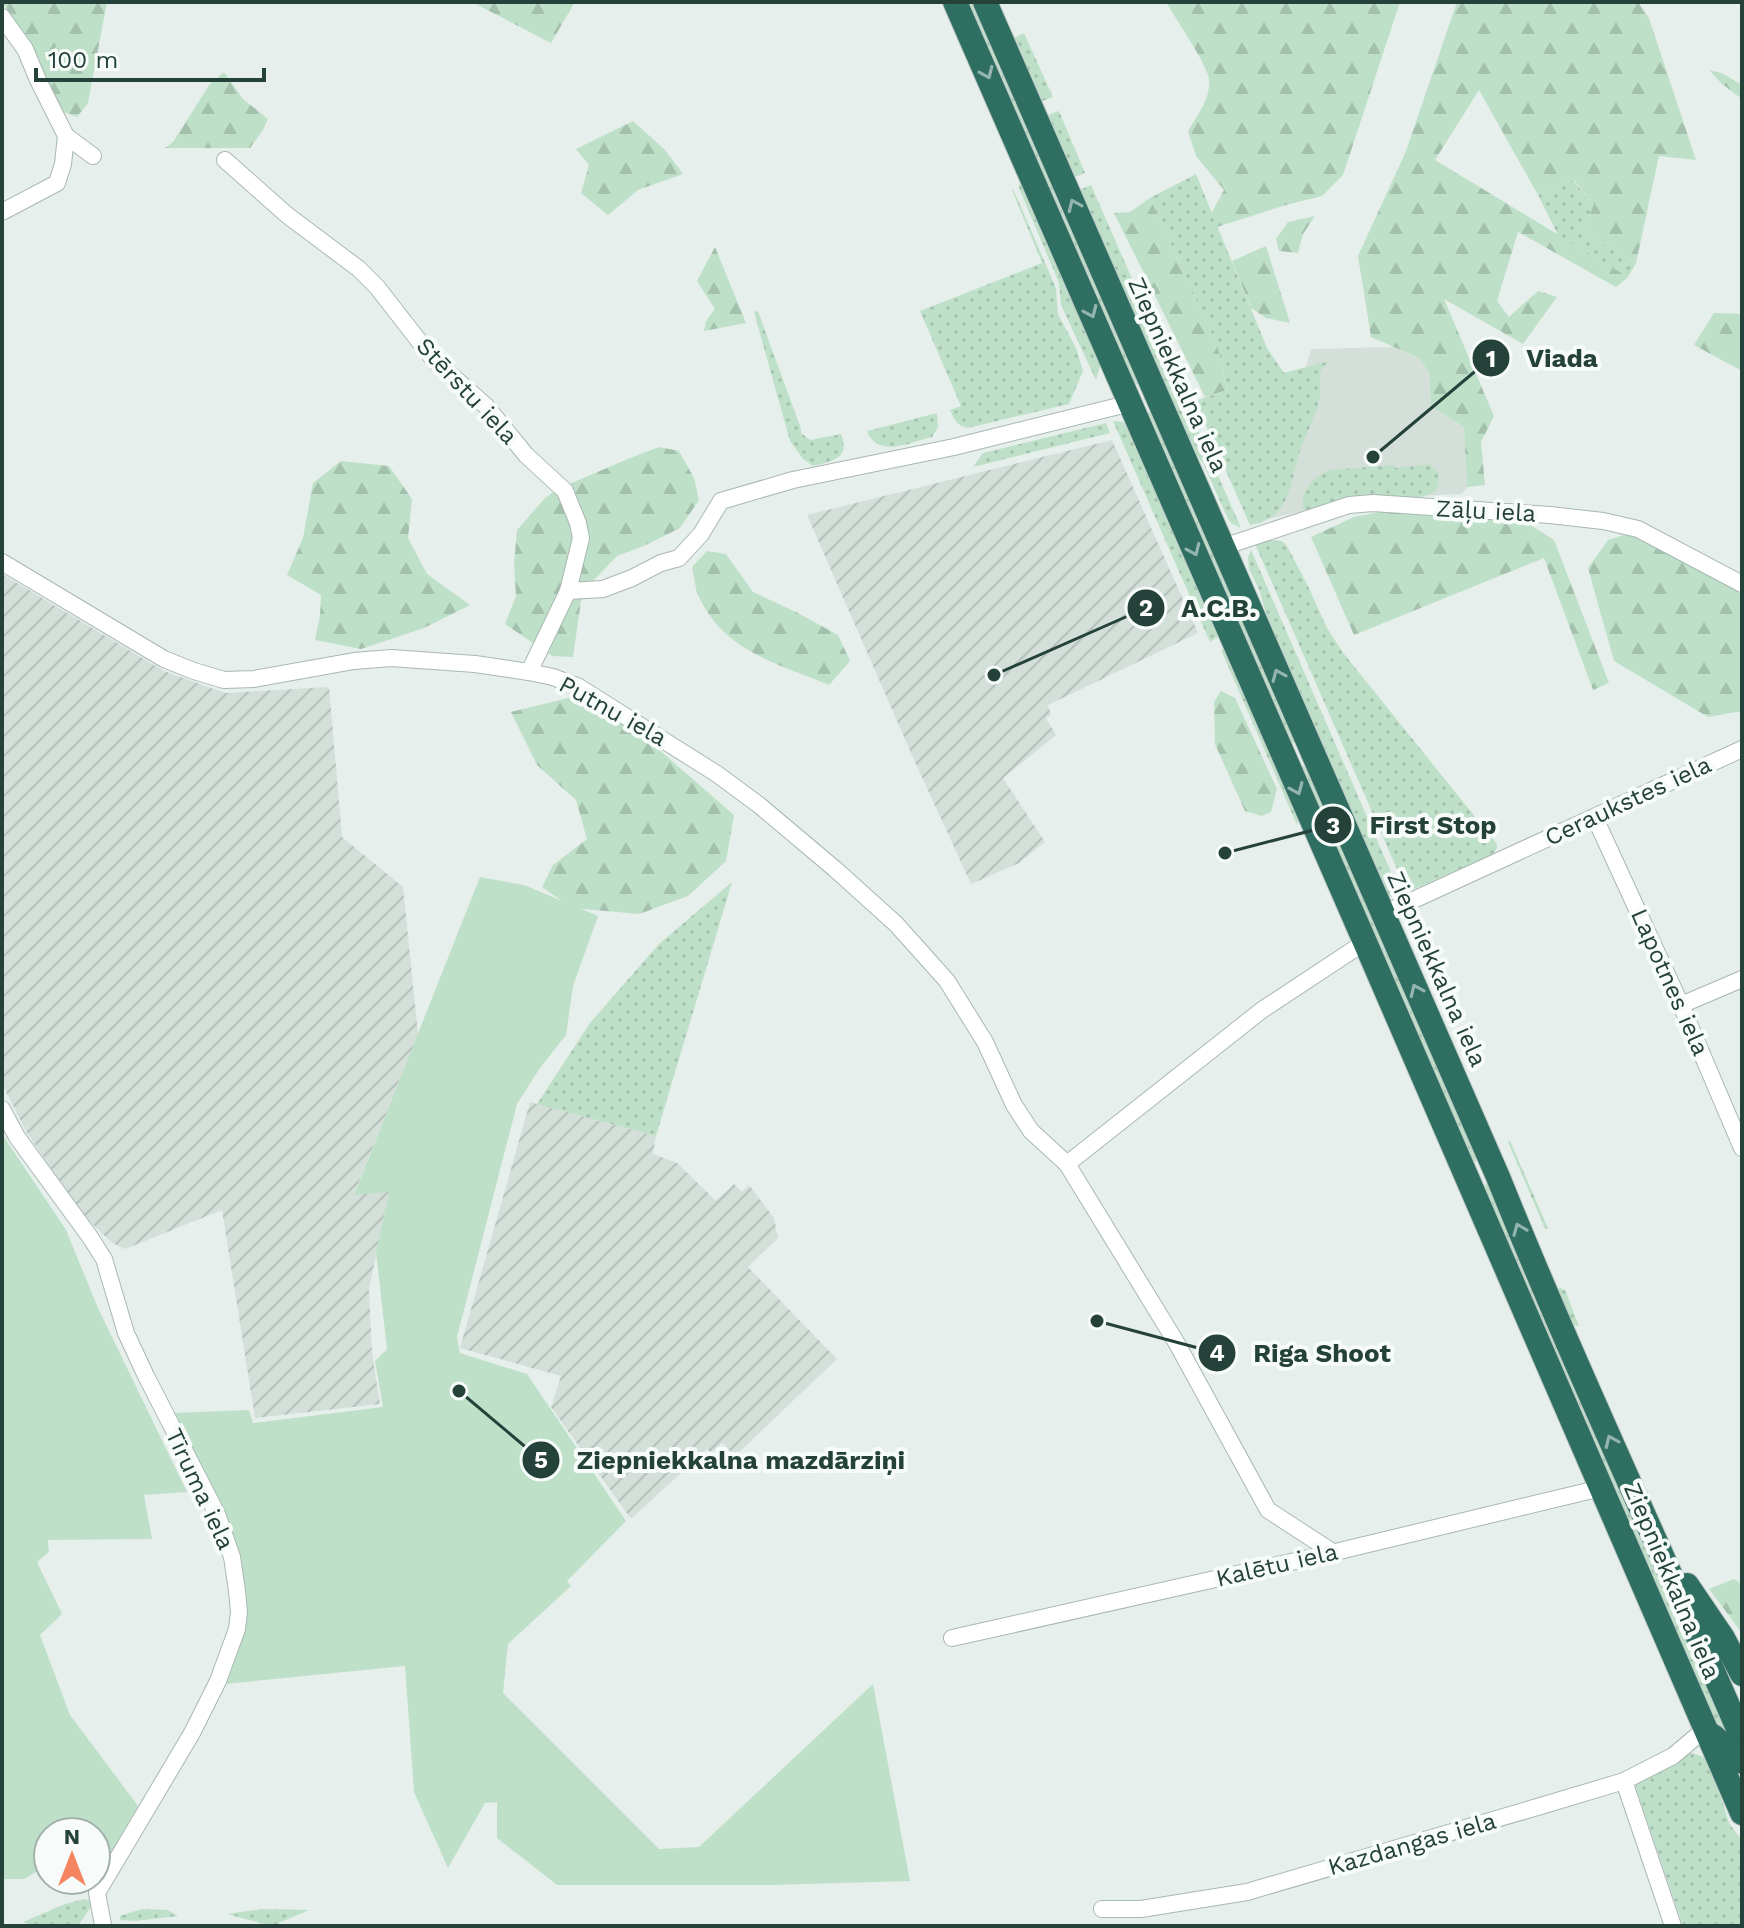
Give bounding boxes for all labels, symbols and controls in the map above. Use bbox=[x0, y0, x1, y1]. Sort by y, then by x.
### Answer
scale bar bbox=[36, 32, 264, 82]
text: 100 m bbox=[48, 46, 118, 74]
one-way arrow bbox=[977, 65, 993, 80]
one-way arrow bbox=[1067, 199, 1083, 213]
street label: Ziepniekkalna iela bbox=[1122, 273, 1234, 477]
one-way arrow bbox=[1081, 304, 1097, 318]
street label: Stērstu iela bbox=[411, 332, 523, 450]
callout: Viada bbox=[1471, 333, 1614, 383]
text: Viada bbox=[1526, 343, 1598, 373]
text: 1 bbox=[1486, 345, 1496, 373]
street label: Zāļu iela bbox=[1435, 494, 1537, 528]
one-way arrow bbox=[1184, 542, 1200, 556]
callout: A.C.B. bbox=[1126, 583, 1273, 633]
text: A.C.B. bbox=[1181, 593, 1257, 623]
text: 2 bbox=[1139, 594, 1153, 622]
one-way arrow bbox=[1272, 668, 1288, 683]
street label: Putnu iela bbox=[554, 670, 672, 752]
street label: Ceraukstes iela bbox=[1540, 750, 1716, 852]
one-way arrow bbox=[1288, 781, 1304, 795]
callout: First Stop bbox=[1313, 800, 1512, 850]
text: First Stop bbox=[1369, 810, 1497, 840]
text: 3 bbox=[1326, 812, 1340, 840]
street label: Ziepniekkalna iela bbox=[1381, 867, 1493, 1071]
street label: Lapotnes iela bbox=[1625, 904, 1715, 1060]
one-way arrow bbox=[1409, 984, 1425, 998]
one-way arrow bbox=[1512, 1223, 1528, 1237]
callout: Riga Shoot bbox=[1197, 1328, 1407, 1378]
text: Riga Shoot bbox=[1253, 1338, 1391, 1368]
text: 4 bbox=[1209, 1339, 1225, 1367]
street label: Tīruma iela bbox=[160, 1424, 240, 1554]
callout: Ziepniekkalna mazdārziņi bbox=[521, 1435, 921, 1485]
one-way arrow bbox=[1605, 1435, 1621, 1449]
text: Ziepniekkalna mazdārziņi bbox=[577, 1445, 905, 1475]
text: 5 bbox=[534, 1446, 548, 1474]
street label: Ziepniekkalna iela bbox=[1618, 1479, 1726, 1683]
street label: Kalētu iela bbox=[1213, 1537, 1341, 1593]
street label: Kazdangas iela bbox=[1325, 1807, 1499, 1881]
north arrow bbox=[32, 1816, 112, 1896]
text: N bbox=[64, 1824, 80, 1849]

